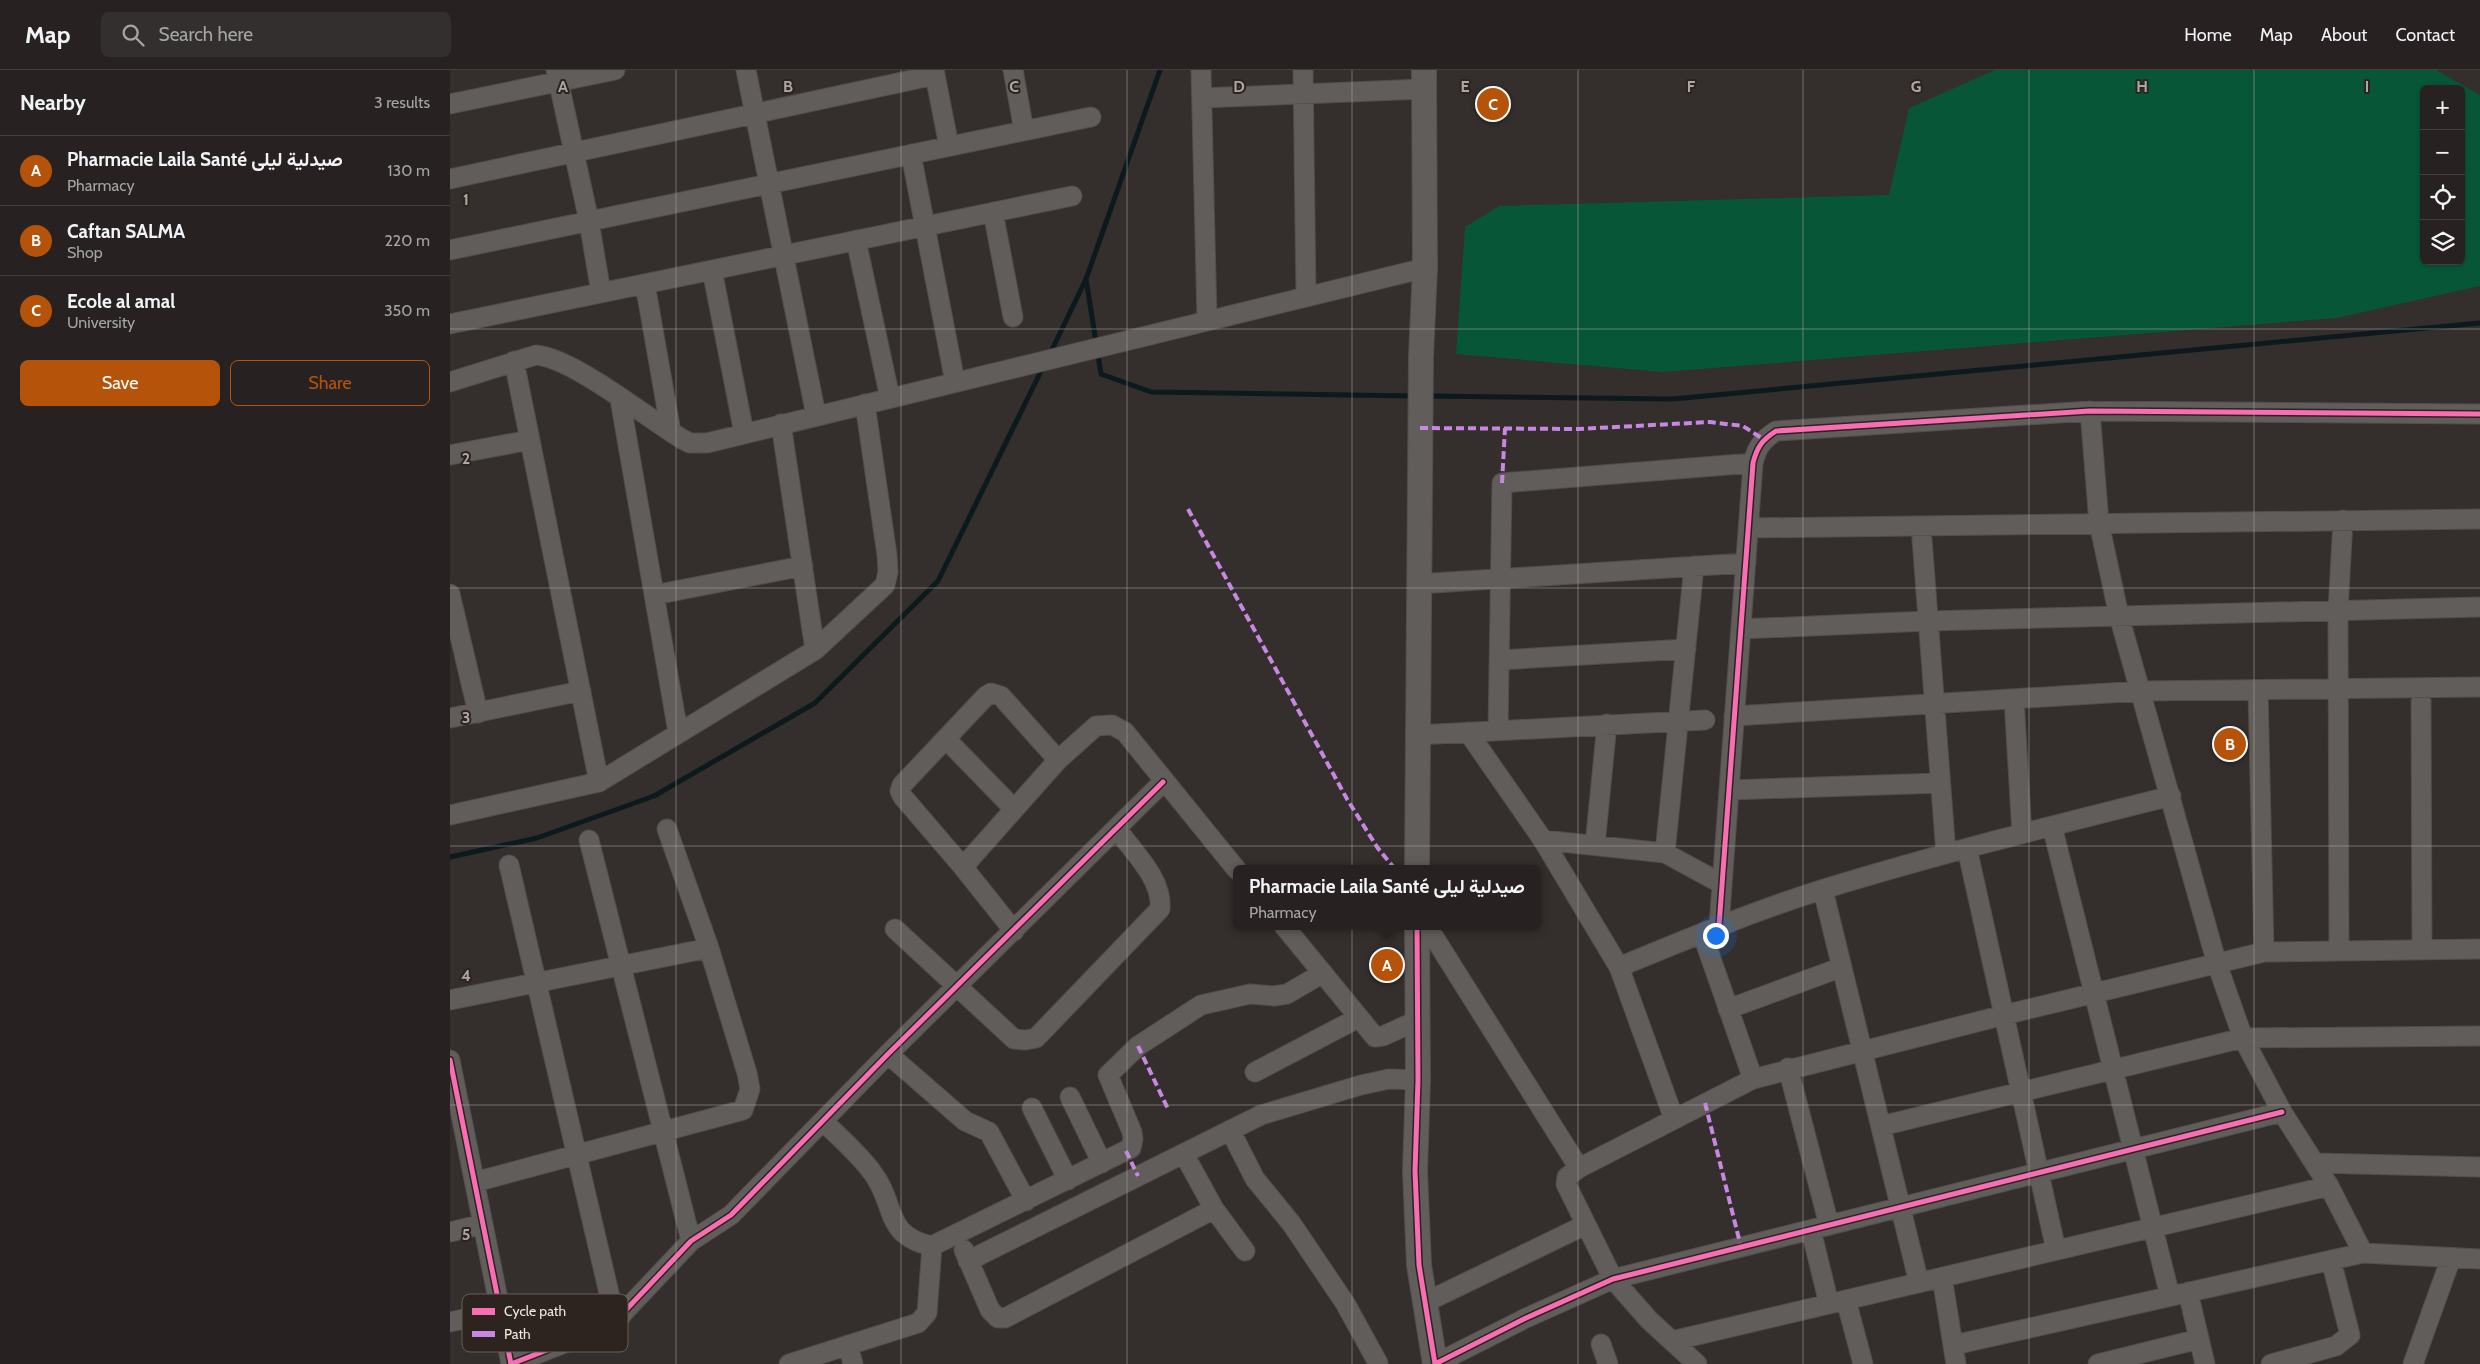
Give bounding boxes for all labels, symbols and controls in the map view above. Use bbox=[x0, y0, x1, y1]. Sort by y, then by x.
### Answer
search box bbox=[101, 12, 451, 57]
text: Map bbox=[25, 20, 71, 49]
icon: search bbox=[119, 21, 147, 49]
text: Search here bbox=[159, 23, 253, 46]
text: Home bbox=[2184, 24, 2232, 46]
text: Map bbox=[2260, 24, 2293, 46]
text: About bbox=[2321, 24, 2367, 46]
text: Contact bbox=[2395, 24, 2455, 46]
text: A bbox=[558, 77, 568, 96]
text: B bbox=[783, 77, 793, 96]
text: C bbox=[1009, 77, 1019, 96]
text: D bbox=[1233, 77, 1245, 96]
text: E bbox=[1460, 77, 1470, 96]
text: F bbox=[1687, 77, 1696, 96]
text: G bbox=[1911, 77, 1921, 96]
text: H bbox=[2136, 77, 2148, 96]
text: I bbox=[2365, 77, 2369, 96]
pin: C bbox=[1477, 85, 1509, 123]
map controls bbox=[2420, 85, 2465, 265]
button: + bbox=[2420, 85, 2465, 130]
text: Nearby bbox=[20, 90, 86, 115]
text: 3 results bbox=[374, 93, 430, 112]
button: − bbox=[2420, 130, 2465, 175]
text: Pharmacie Laila Santé صيدلية ليلى bbox=[67, 148, 343, 171]
text: A bbox=[31, 161, 41, 180]
text: 130 m bbox=[387, 161, 430, 180]
button: locate bbox=[2420, 175, 2465, 220]
text: Pharmacy bbox=[67, 176, 135, 195]
text: 1 bbox=[463, 190, 469, 209]
text: Caftan SALMA bbox=[67, 220, 185, 243]
button: layers bbox=[2420, 220, 2465, 265]
text: B bbox=[31, 231, 41, 250]
text: 220 m bbox=[384, 231, 430, 250]
text: Shop bbox=[67, 243, 103, 262]
text: Ecole al amal bbox=[67, 290, 175, 313]
text: C bbox=[31, 301, 41, 320]
text: 350 m bbox=[384, 301, 430, 320]
text: University bbox=[67, 313, 135, 332]
button: Save bbox=[20, 360, 220, 406]
button: Share bbox=[230, 360, 430, 406]
text: 2 bbox=[462, 449, 470, 468]
text: 3 bbox=[462, 708, 470, 727]
pin: B bbox=[2214, 725, 2246, 763]
popup bbox=[1233, 865, 1541, 930]
text: Pharmacie Laila Santé صيدلية ليلى bbox=[1249, 875, 1525, 898]
text: Pharmacy bbox=[1249, 903, 1317, 922]
your location bbox=[1703, 923, 1729, 949]
pin: A bbox=[1371, 946, 1403, 984]
text: 4 bbox=[461, 966, 471, 985]
text: 5 bbox=[462, 1225, 470, 1244]
legend bbox=[462, 1294, 628, 1352]
text: Cycle path bbox=[504, 1302, 566, 1320]
text: Path bbox=[504, 1325, 531, 1343]

